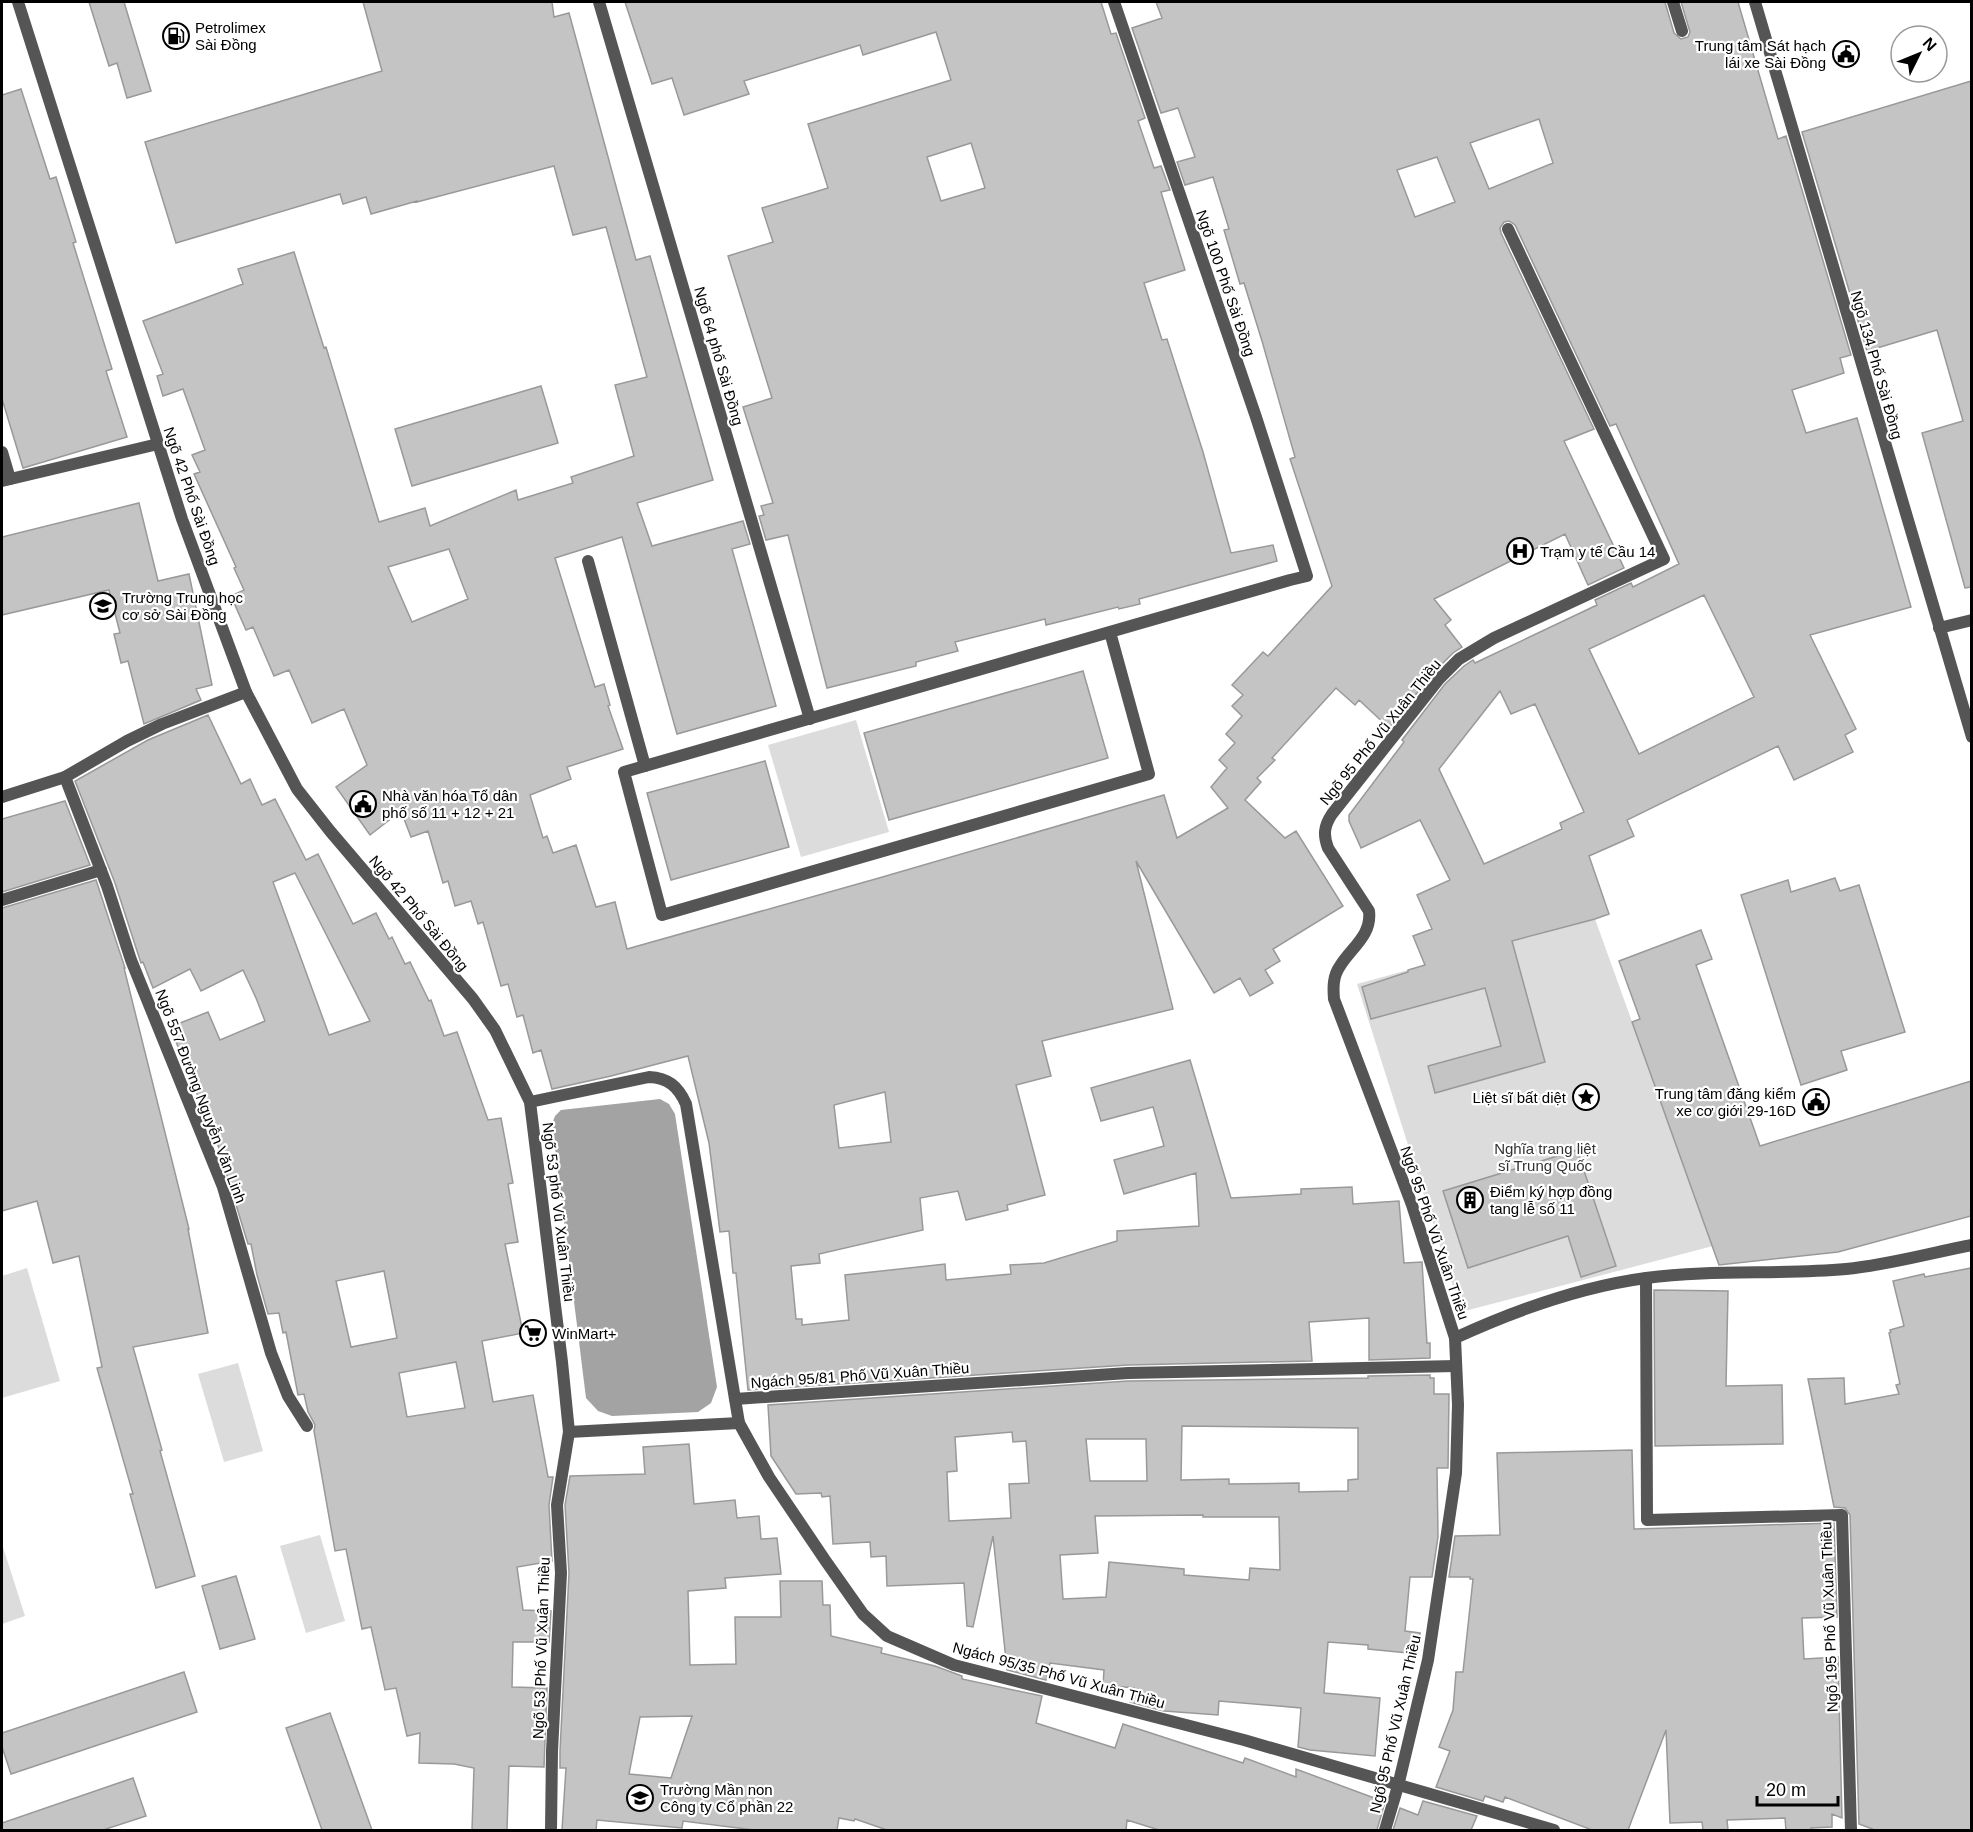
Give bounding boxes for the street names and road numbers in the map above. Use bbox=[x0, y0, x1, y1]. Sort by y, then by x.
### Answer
street label: Ngõ 100 Phố Sài Đồng bbox=[1193, 208, 1259, 358]
street label: Ngõ 64 phố Sài Đồng bbox=[691, 285, 747, 427]
street label: Ngõ 134 Phố Sài Đồng bbox=[1848, 289, 1906, 441]
street label: Ngõ 42 Phố Sài Đồng bbox=[160, 425, 224, 567]
street label: Ngõ 95 Phố Vũ Xuân Thiều bbox=[1316, 656, 1444, 808]
street label: Ngõ 42 Phố Sài Đồng bbox=[366, 852, 472, 974]
street label: Ngõ 557 Đường Nguyễn Văn Linh bbox=[152, 987, 250, 1205]
street label: Ngõ 53 phố Vũ Xuân Thiều bbox=[540, 1121, 578, 1303]
street label: Ngõ 95 Phố Vũ Xuân Thiều bbox=[1397, 1144, 1473, 1322]
street label: Ngách 95/81 Phố Vũ Xuân Thiều bbox=[750, 1359, 970, 1391]
street label: Ngõ 195 Phố Vũ Xuân Thiều bbox=[1817, 1521, 1841, 1713]
street label: Ngõ 53 Phố Vũ Xuân Thiều bbox=[529, 1557, 553, 1739]
street label: Ngõ 95 Phố Vũ Xuân Thiều bbox=[1366, 1633, 1424, 1815]
street label: Ngách 95/35 Phố Vũ Xuân Thiều bbox=[951, 1638, 1167, 1712]

